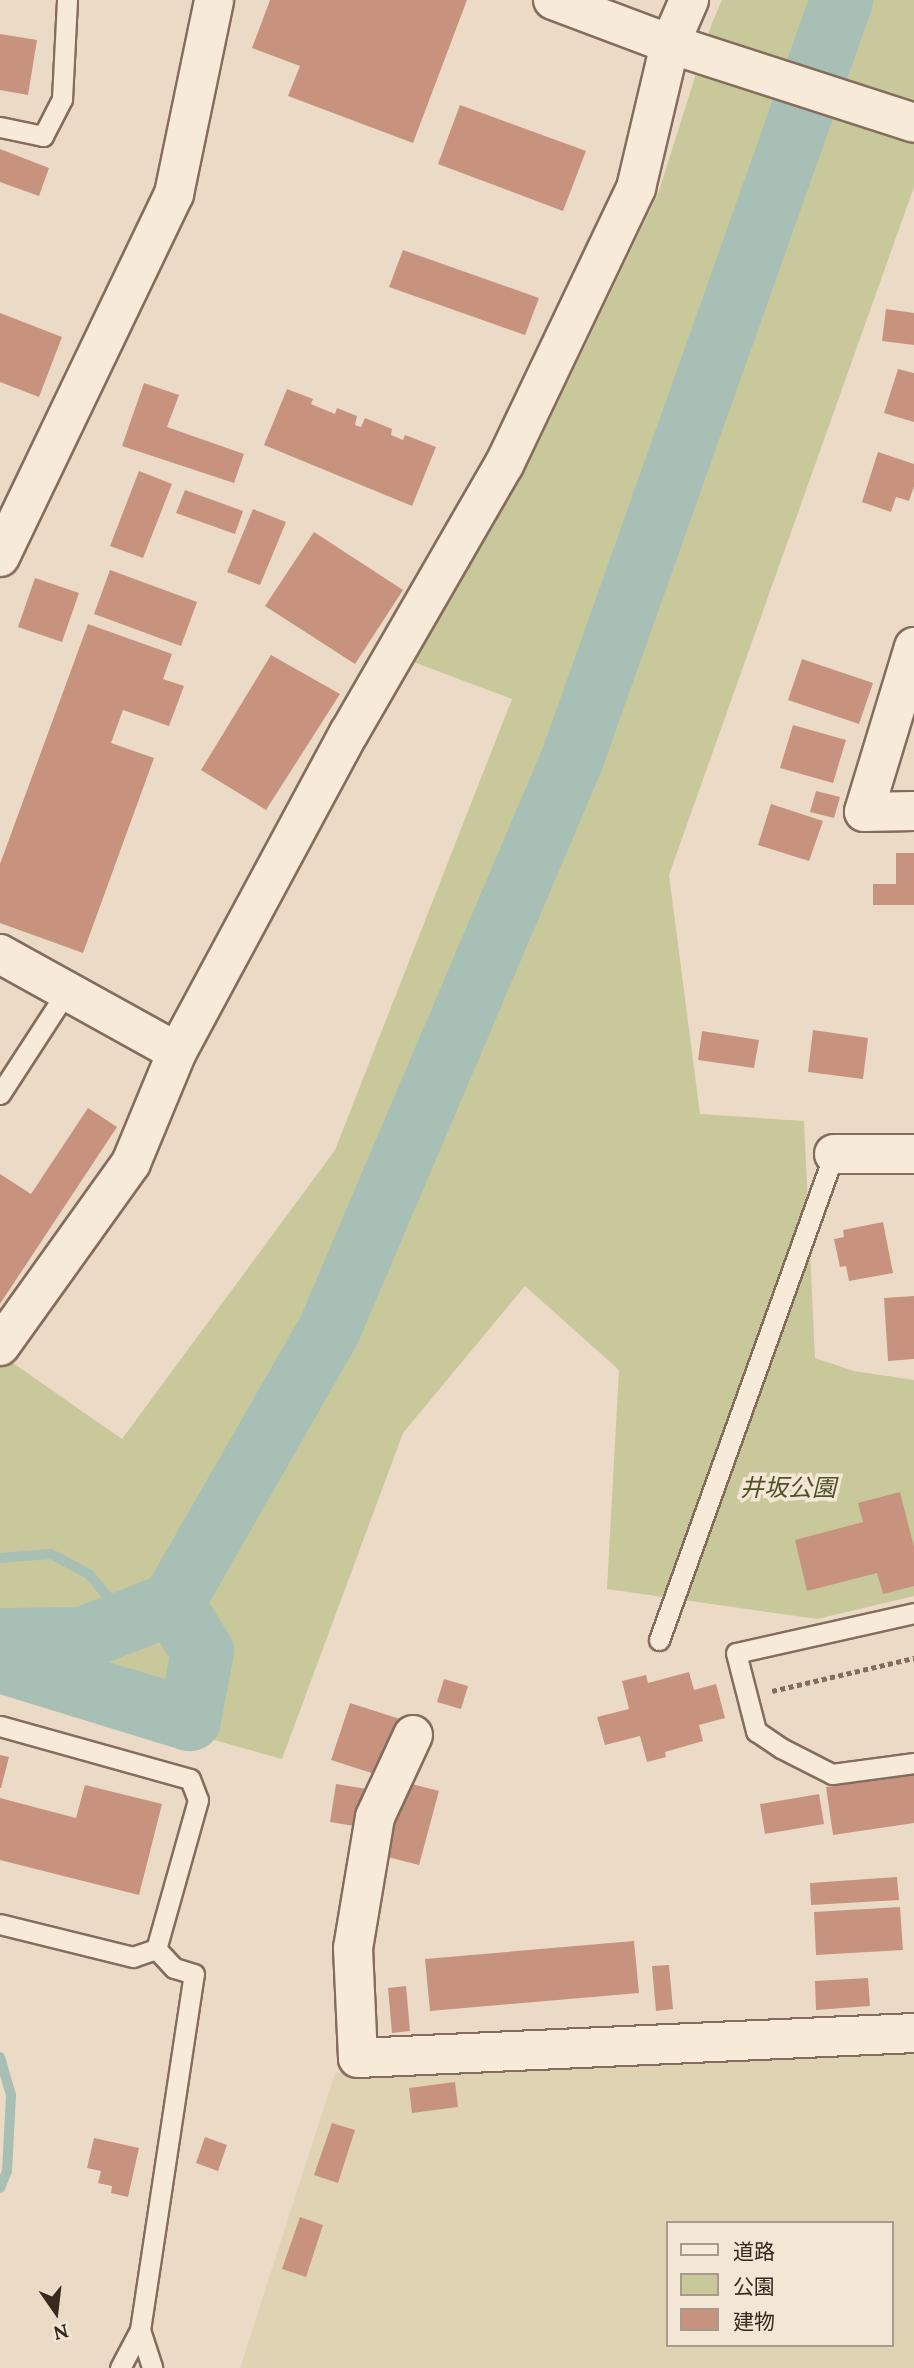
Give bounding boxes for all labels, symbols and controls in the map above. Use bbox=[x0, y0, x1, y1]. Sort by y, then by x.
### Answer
park label: 井坂公園 bbox=[740, 1474, 836, 1502]
legend bbox=[666, 2221, 893, 2347]
text: 道路 bbox=[733, 2238, 775, 2265]
text: 公園 bbox=[733, 2273, 775, 2300]
north arrow bbox=[21, 2277, 91, 2347]
text: 建物 bbox=[733, 2308, 775, 2335]
text: N bbox=[51, 2319, 71, 2346]

